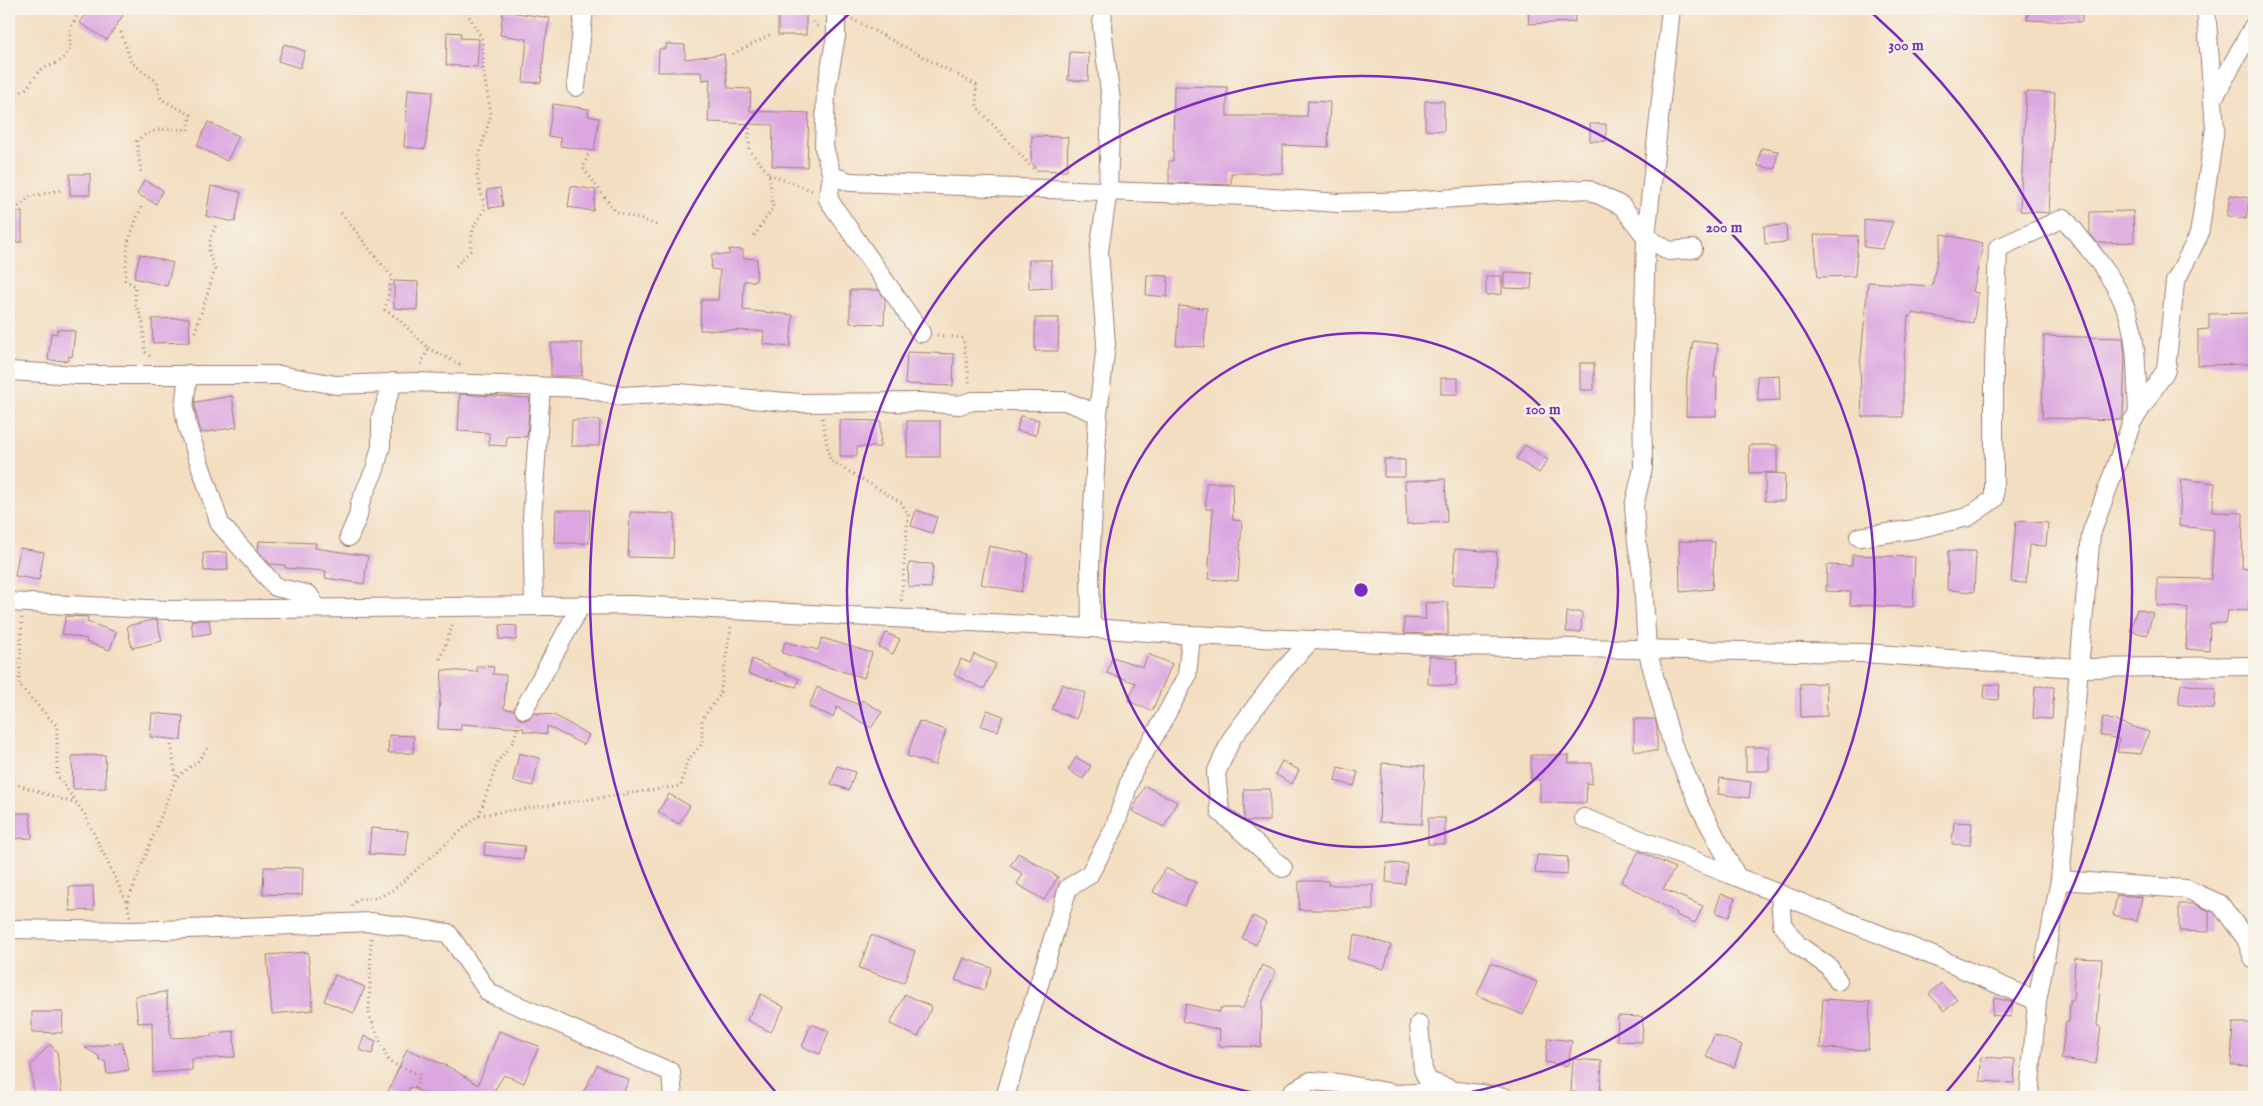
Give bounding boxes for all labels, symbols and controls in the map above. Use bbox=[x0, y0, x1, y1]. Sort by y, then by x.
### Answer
text: 300 m bbox=[1888, 36, 1924, 55]
text: 200 m bbox=[1706, 218, 1743, 237]
text: 100 m bbox=[1525, 400, 1561, 419]
centre of rings bbox=[1352, 581, 1370, 599]

